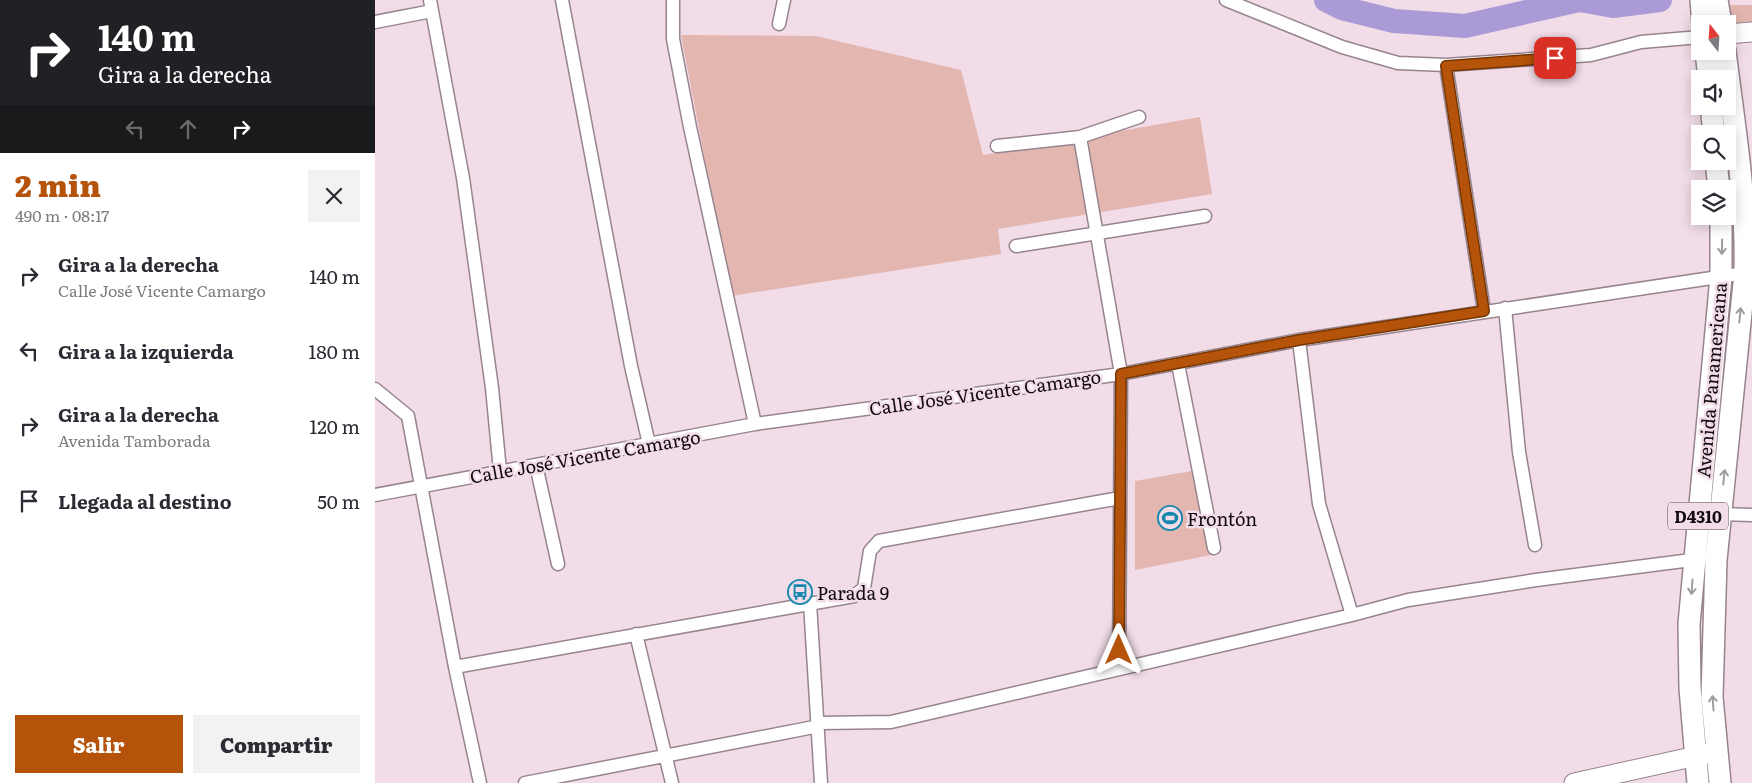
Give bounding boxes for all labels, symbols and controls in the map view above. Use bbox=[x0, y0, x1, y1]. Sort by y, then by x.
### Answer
text: 140 m bbox=[98, 10, 196, 62]
north arrow bbox=[1691, 15, 1736, 60]
map controls bbox=[1691, 15, 1736, 225]
icon: right bbox=[15, 20, 80, 85]
pin bbox=[1534, 37, 1576, 79]
icon: arrive bbox=[1541, 44, 1569, 72]
text: Gira a la derecha bbox=[98, 57, 272, 90]
button: sound bbox=[1691, 70, 1736, 115]
icon: left bbox=[121, 115, 149, 143]
icon: ahead bbox=[174, 115, 202, 143]
icon: right bbox=[227, 115, 255, 143]
button: search bbox=[1691, 125, 1736, 170]
text: 2 min bbox=[15, 162, 101, 206]
button: close bbox=[308, 170, 360, 222]
button: layers bbox=[1691, 180, 1736, 225]
text: 490 m · 08:17 bbox=[15, 203, 109, 227]
one-way arrow bbox=[1717, 238, 1727, 254]
text: Gira a la derecha bbox=[58, 250, 219, 278]
icon: right bbox=[15, 262, 43, 290]
text: 140 m bbox=[309, 262, 360, 290]
text: Calle José Vicente Camargo bbox=[58, 278, 266, 302]
street label: Avenida Panamericana bbox=[1689, 281, 1733, 479]
one-way arrow bbox=[1736, 307, 1745, 323]
icon: left bbox=[15, 337, 43, 365]
text: Gira a la izquierda bbox=[58, 337, 234, 365]
text: 180 m bbox=[309, 337, 360, 365]
street label: Calle José Vicente Camargo bbox=[867, 362, 1103, 422]
text: Gira a la derecha bbox=[58, 400, 219, 428]
icon: right bbox=[15, 412, 43, 440]
text: 120 m bbox=[309, 412, 360, 440]
street label: Calle José Vicente Camargo bbox=[468, 422, 702, 490]
text: Avenida Tamborada bbox=[58, 428, 211, 452]
one-way arrow bbox=[1719, 469, 1729, 485]
icon: arrive bbox=[15, 487, 43, 515]
text: Llegada al destino bbox=[58, 487, 232, 515]
text: 50 m bbox=[317, 487, 360, 515]
road number: D4310 bbox=[1668, 502, 1728, 530]
sports icon: Frontón bbox=[1157, 505, 1183, 531]
place label: Frontón bbox=[1187, 505, 1257, 532]
bus stop icon: Parada 9 bbox=[787, 579, 813, 605]
place label: Parada 9 bbox=[817, 579, 889, 606]
one-way arrow bbox=[1687, 579, 1697, 595]
position arrow bbox=[1092, 623, 1144, 675]
one-way arrow bbox=[1708, 695, 1718, 711]
button: Salir bbox=[15, 715, 183, 773]
button: Compartir bbox=[193, 715, 360, 773]

